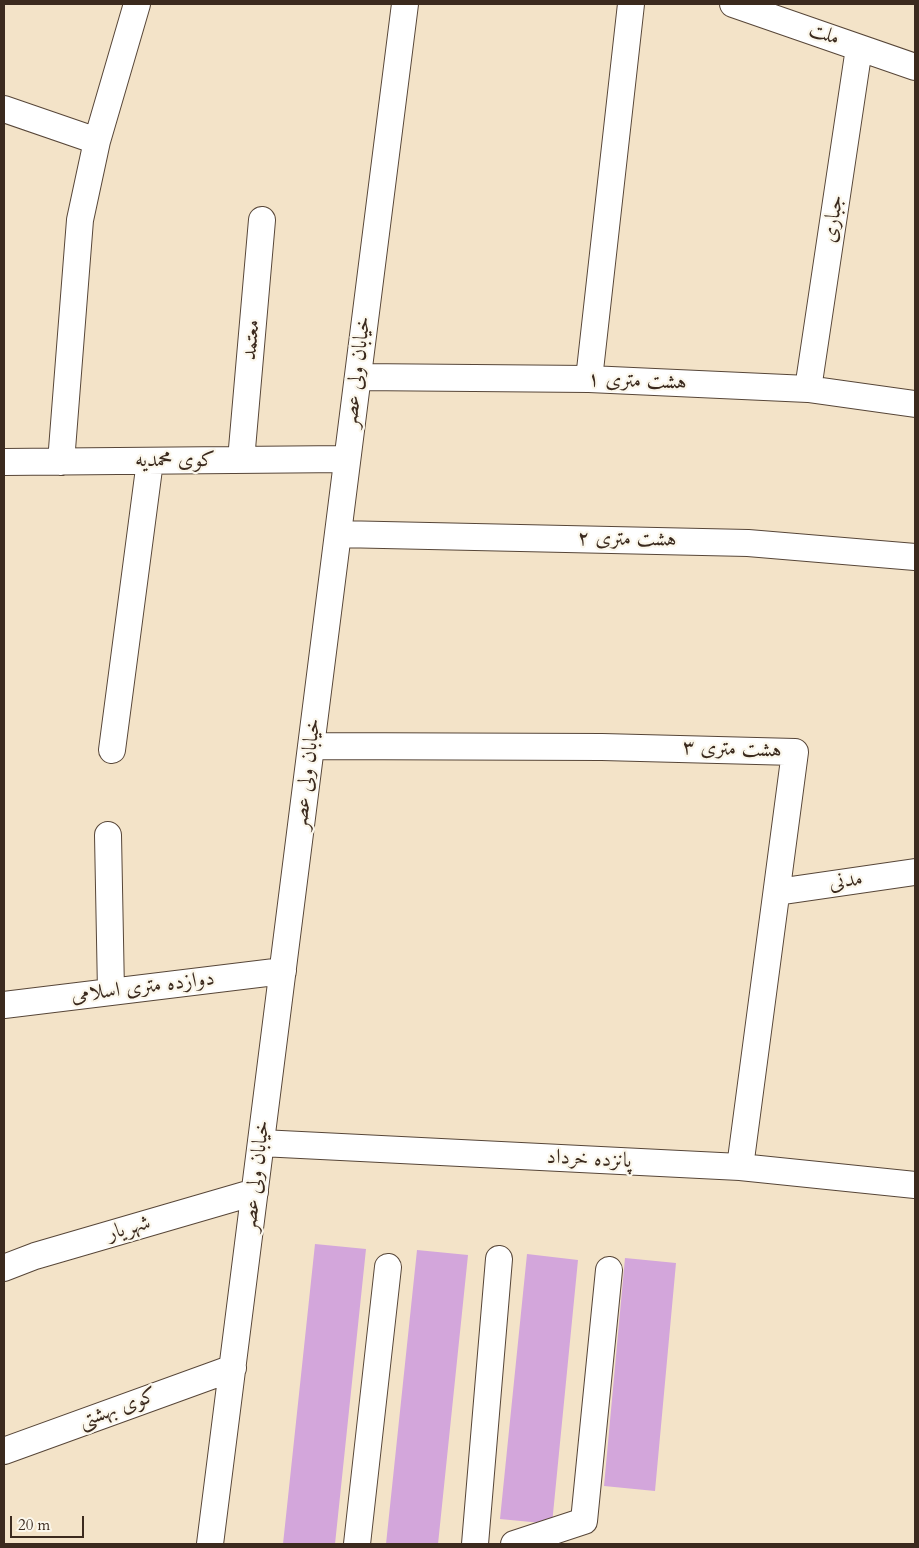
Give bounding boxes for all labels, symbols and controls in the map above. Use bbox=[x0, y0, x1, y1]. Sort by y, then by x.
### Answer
street label: ملت bbox=[805, 18, 843, 52]
street label: جباری bbox=[818, 193, 850, 245]
street label: خیابان ولی عصر bbox=[339, 315, 377, 429]
street label: معتمد bbox=[238, 319, 266, 361]
street label: هشت متری ۱ bbox=[587, 368, 687, 396]
street label: کوی محمدیه bbox=[135, 448, 215, 474]
street label: هشت متری ۲ bbox=[577, 527, 677, 553]
street label: خیابان ولی عصر bbox=[289, 717, 327, 831]
street label: هشت متری ۳ bbox=[682, 736, 782, 764]
street label: مدنی bbox=[828, 867, 864, 897]
street label: دوازده متری اسلامی bbox=[70, 967, 216, 1009]
street label: خیابان ولی عصر bbox=[238, 1119, 276, 1233]
street label: پانزده خرداد bbox=[546, 1145, 632, 1175]
street label: شهریار bbox=[104, 1211, 154, 1247]
street label: کوی بهشتی bbox=[76, 1383, 160, 1435]
scale bar bbox=[12, 1506, 86, 1538]
text: 20 m bbox=[18, 1515, 50, 1535]

